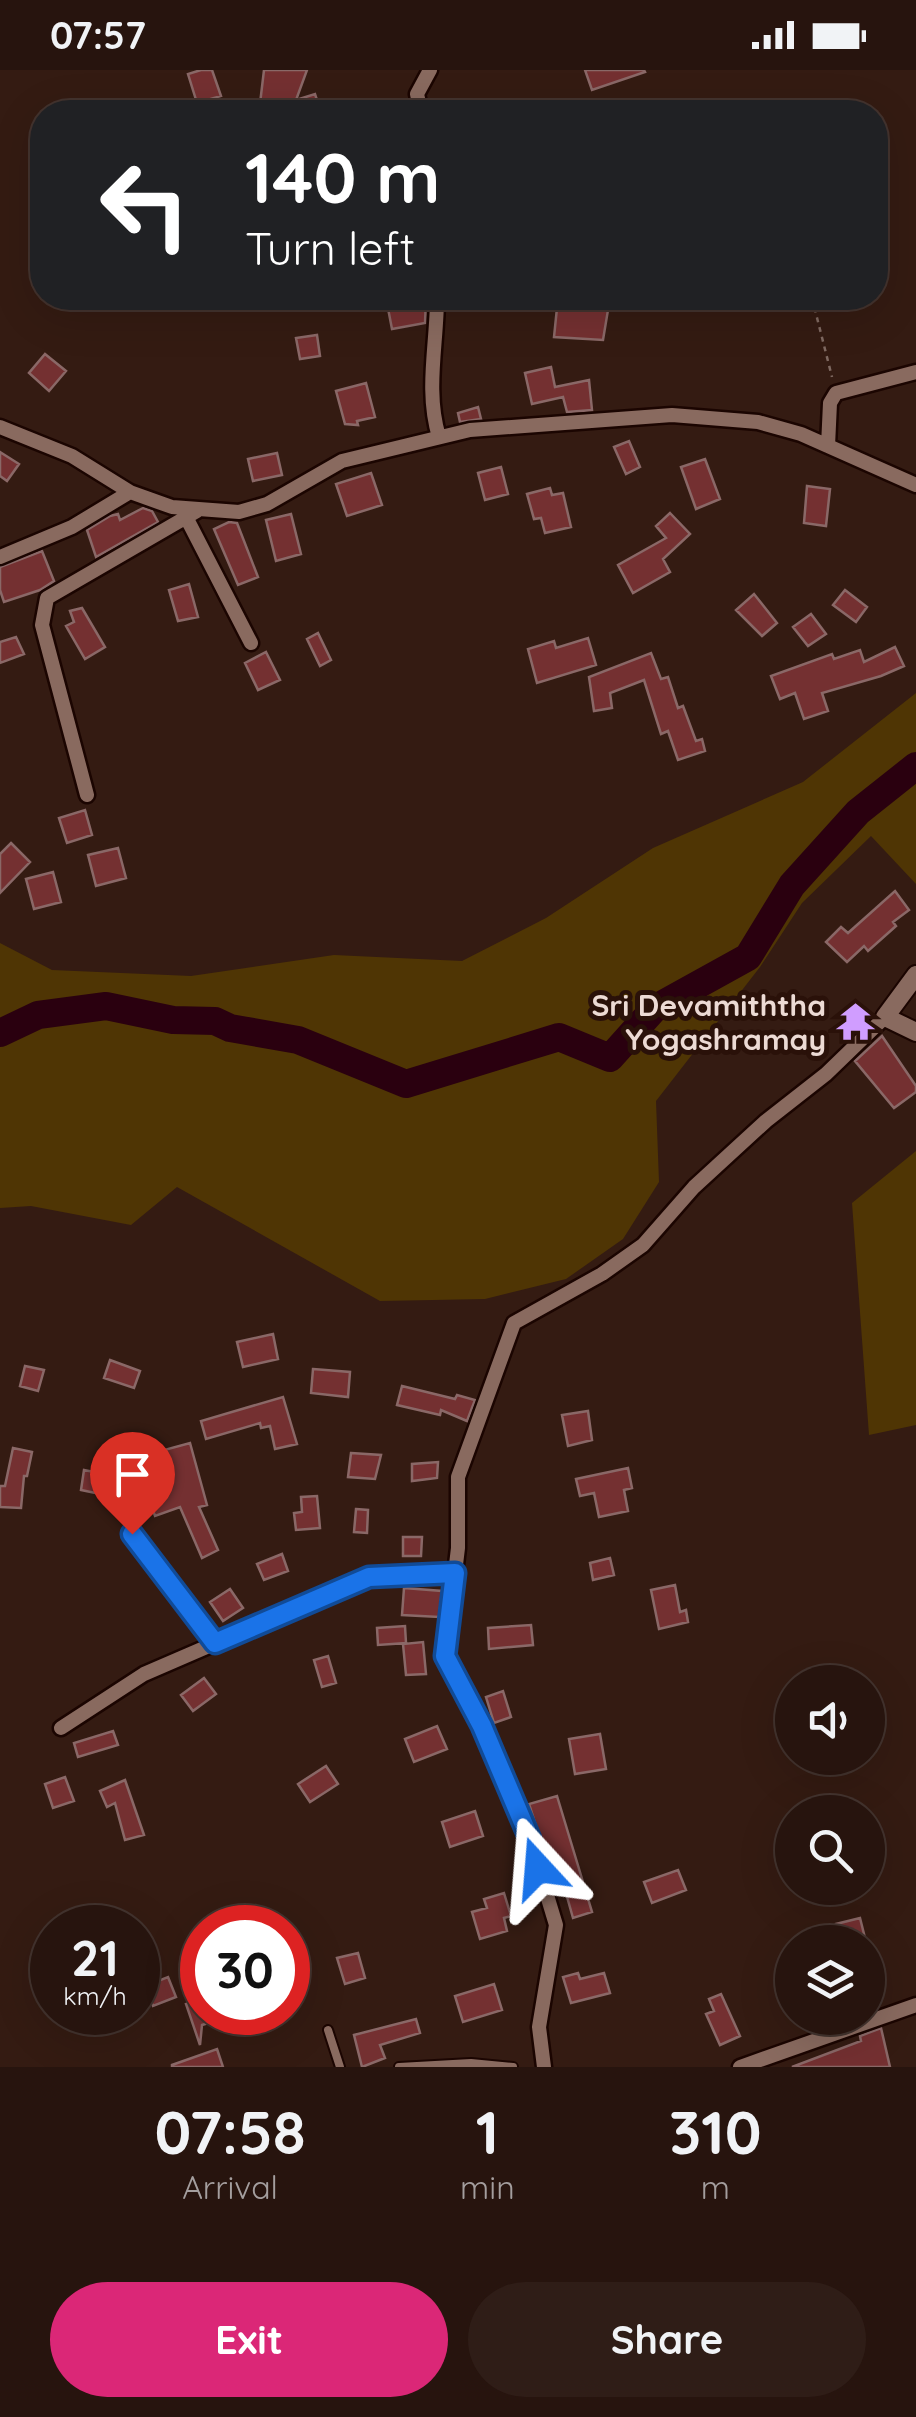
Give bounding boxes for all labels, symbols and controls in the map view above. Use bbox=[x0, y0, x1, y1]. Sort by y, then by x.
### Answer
text: 07:57 bbox=[50, 11, 146, 59]
text: 140 m bbox=[245, 133, 441, 221]
icon: left bbox=[80, 140, 210, 270]
text: Turn left bbox=[245, 220, 415, 276]
place label: Sri Devamiththa Yogashramay bbox=[591, 986, 826, 1058]
temple icon: Sri Devamiththa Yogashramay bbox=[835, 1001, 877, 1043]
pin bbox=[90, 1432, 175, 1535]
icon: arrive bbox=[105, 1447, 160, 1502]
map controls bbox=[775, 1665, 885, 2035]
button: sound bbox=[775, 1665, 885, 1775]
button: search bbox=[775, 1795, 885, 1905]
position arrow bbox=[486, 1816, 590, 1920]
speed limit sign: 30 bbox=[180, 1905, 310, 2035]
button: layers bbox=[775, 1925, 885, 2035]
text: 21 bbox=[71, 1926, 119, 1989]
text: km/h bbox=[63, 1980, 127, 2011]
text: 07:58 bbox=[154, 2094, 306, 2169]
text: 1 bbox=[476, 2094, 499, 2169]
text: 310 bbox=[669, 2094, 762, 2169]
text: Arrival bbox=[182, 2167, 278, 2207]
text: min bbox=[460, 2167, 515, 2207]
text: m bbox=[701, 2167, 730, 2207]
button: Exit bbox=[50, 2282, 448, 2397]
button: Share bbox=[468, 2282, 866, 2397]

